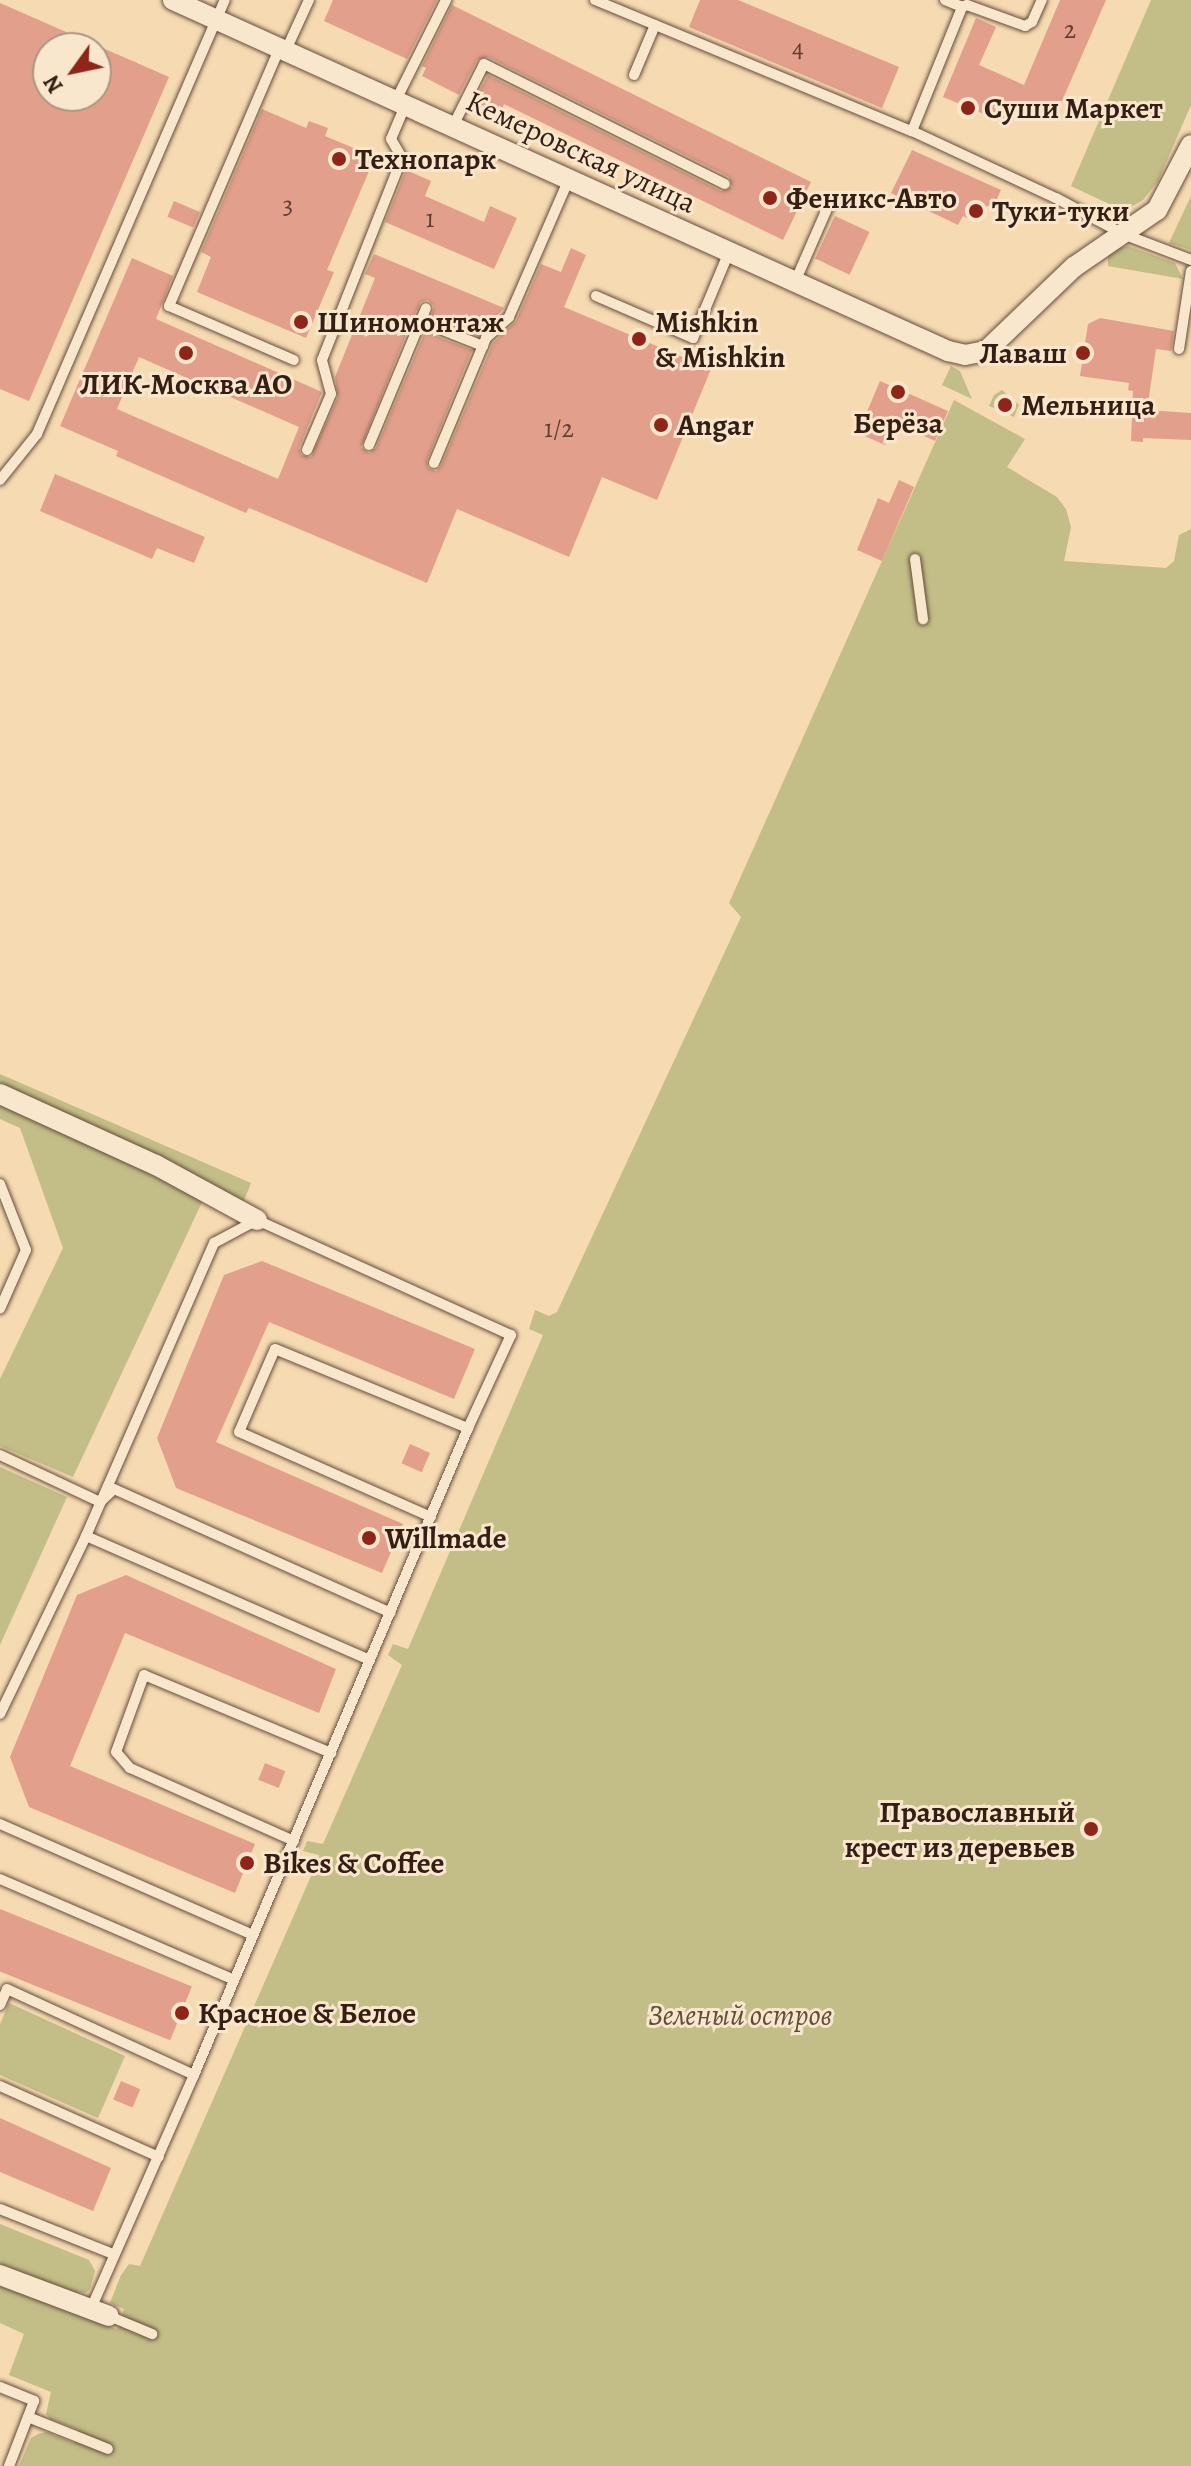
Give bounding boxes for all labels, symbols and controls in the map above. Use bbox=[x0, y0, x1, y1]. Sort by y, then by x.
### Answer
house number: 2 bbox=[1064, 14, 1076, 46]
north arrow bbox=[32, 32, 112, 112]
house number: 4 bbox=[792, 33, 804, 65]
text: N bbox=[37, 69, 70, 99]
street label: Кемеровская улица bbox=[460, 83, 702, 221]
place label: Суши Маркет bbox=[984, 90, 1163, 126]
marker: Суши Маркет bbox=[959, 99, 977, 117]
place label: Технопарк bbox=[355, 141, 496, 177]
marker: Технопарк bbox=[330, 150, 348, 168]
place label: Феникс-Авто bbox=[786, 180, 957, 216]
house number: 3 bbox=[283, 189, 293, 221]
marker: Феникс-Авто bbox=[761, 189, 779, 207]
place label: Туки-туки bbox=[992, 193, 1130, 229]
marker: Туки-туки bbox=[967, 202, 985, 220]
house number: 1 bbox=[426, 203, 434, 235]
place label: Шиномонтаж bbox=[317, 304, 504, 340]
place label: Mishkin & Mishkin bbox=[655, 304, 785, 374]
marker: Шиномонтаж bbox=[292, 313, 310, 331]
marker: Mishkin & Mishkin bbox=[630, 330, 648, 348]
place label: Лаваш bbox=[979, 335, 1067, 371]
marker: ЛИК-Москва АО bbox=[177, 344, 195, 362]
marker: Лаваш bbox=[1074, 344, 1092, 362]
place label: ЛИК-Москва АО bbox=[80, 366, 292, 402]
marker: Берёза bbox=[889, 383, 907, 401]
place label: Мельница bbox=[1021, 387, 1156, 423]
marker: Мельница bbox=[996, 396, 1014, 414]
place label: Берёза bbox=[853, 405, 943, 441]
place label: Angar bbox=[677, 407, 754, 443]
house number: 1/2 bbox=[544, 413, 574, 445]
marker: Angar bbox=[652, 416, 670, 434]
place label: Willmade bbox=[385, 1520, 507, 1556]
marker: Willmade bbox=[360, 1529, 378, 1547]
place label: Православный крест из деревьев bbox=[845, 1794, 1075, 1864]
marker: Православный крест из деревьев bbox=[1082, 1820, 1100, 1838]
place label: Bikes & Coffee bbox=[263, 1845, 444, 1881]
marker: Bikes & Coffee bbox=[238, 1854, 256, 1872]
place label: Красное & Белое bbox=[198, 1995, 416, 2031]
park label: Зеленый остров bbox=[648, 1997, 832, 2033]
marker: Красное & Белое bbox=[173, 2004, 191, 2022]

